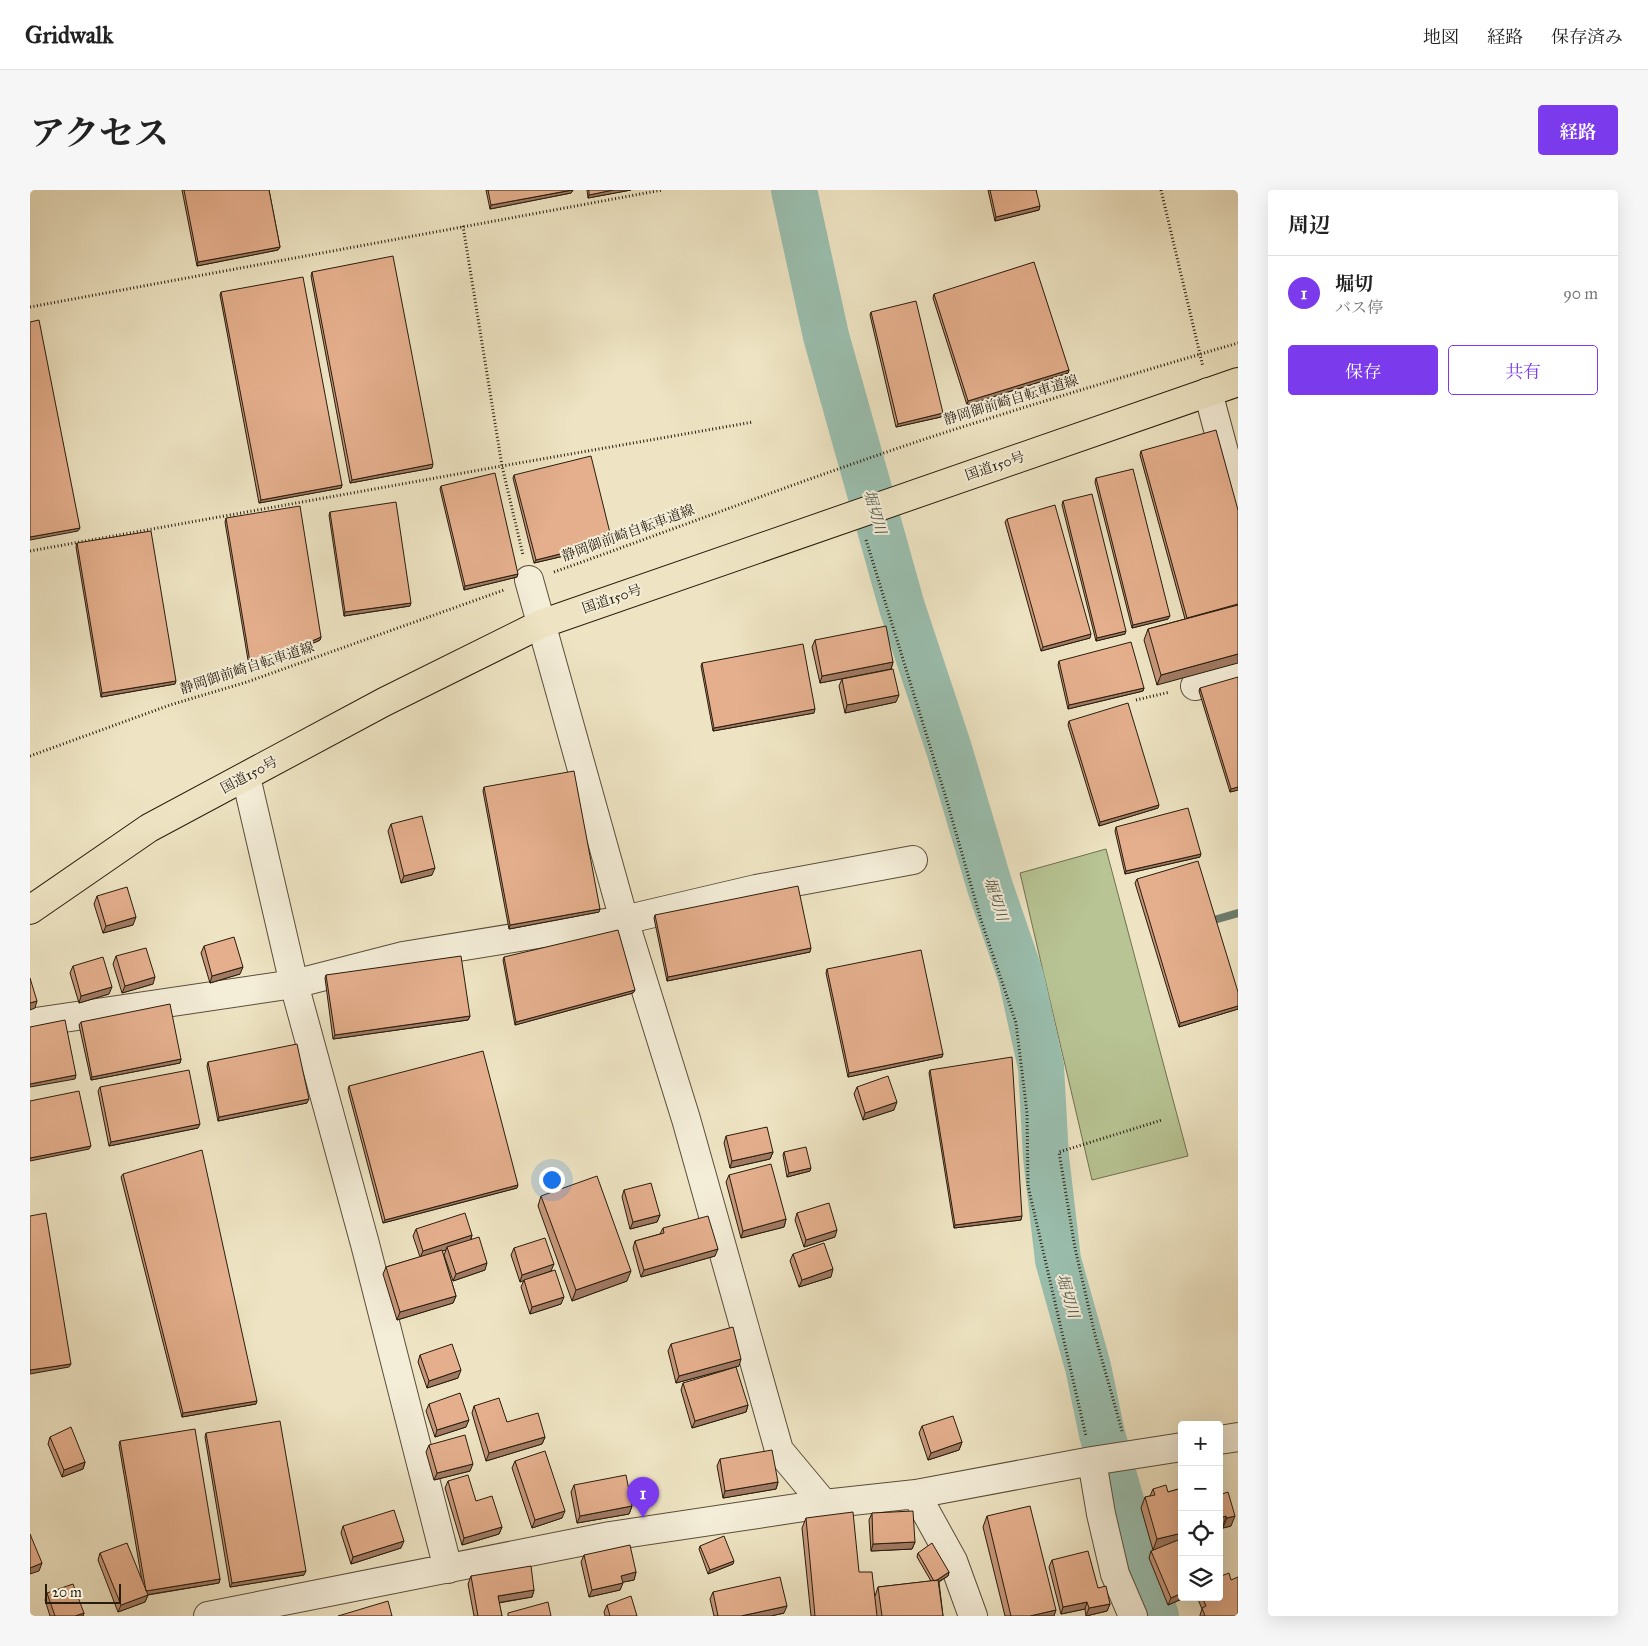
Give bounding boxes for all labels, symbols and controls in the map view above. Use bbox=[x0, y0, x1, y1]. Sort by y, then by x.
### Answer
text: Gridwalk bbox=[25, 20, 113, 50]
text: 地図 bbox=[1423, 26, 1459, 48]
text: 経路 bbox=[1487, 26, 1523, 48]
text: 保存済み bbox=[1551, 26, 1623, 48]
button: 経路 bbox=[1538, 105, 1618, 155]
text: アクセス bbox=[30, 112, 169, 155]
text: 周辺 bbox=[1288, 212, 1330, 238]
text: 堀切 bbox=[1335, 272, 1373, 295]
text: 1 bbox=[1301, 284, 1307, 303]
text: 90 m bbox=[1563, 284, 1598, 303]
text: バス停 bbox=[1335, 298, 1383, 317]
button: 保存 bbox=[1288, 345, 1438, 395]
button: 共有 bbox=[1448, 345, 1598, 395]
street label: 静岡御前崎自転車道線 bbox=[942, 371, 1080, 429]
street label: 国道150号 bbox=[963, 448, 1027, 484]
water label: 堀切川 bbox=[860, 488, 890, 538]
street label: 静岡御前崎自転車道線 bbox=[559, 501, 697, 565]
street label: 国道150号 bbox=[580, 581, 644, 617]
street label: 静岡御前崎自転車道線 bbox=[178, 638, 316, 698]
street label: 国道150号 bbox=[218, 753, 280, 797]
water label: 堀切川 bbox=[980, 875, 1012, 925]
your location bbox=[539, 1167, 565, 1193]
water label: 堀切川 bbox=[1053, 1272, 1083, 1322]
map controls bbox=[1178, 1421, 1223, 1601]
button: + bbox=[1178, 1421, 1223, 1466]
button: − bbox=[1178, 1466, 1223, 1511]
pin: 1 bbox=[627, 1477, 659, 1518]
button: locate bbox=[1178, 1511, 1223, 1556]
button: layers bbox=[1178, 1556, 1223, 1601]
scale bar bbox=[45, 1581, 121, 1604]
text: 20 m bbox=[52, 1584, 82, 1601]

